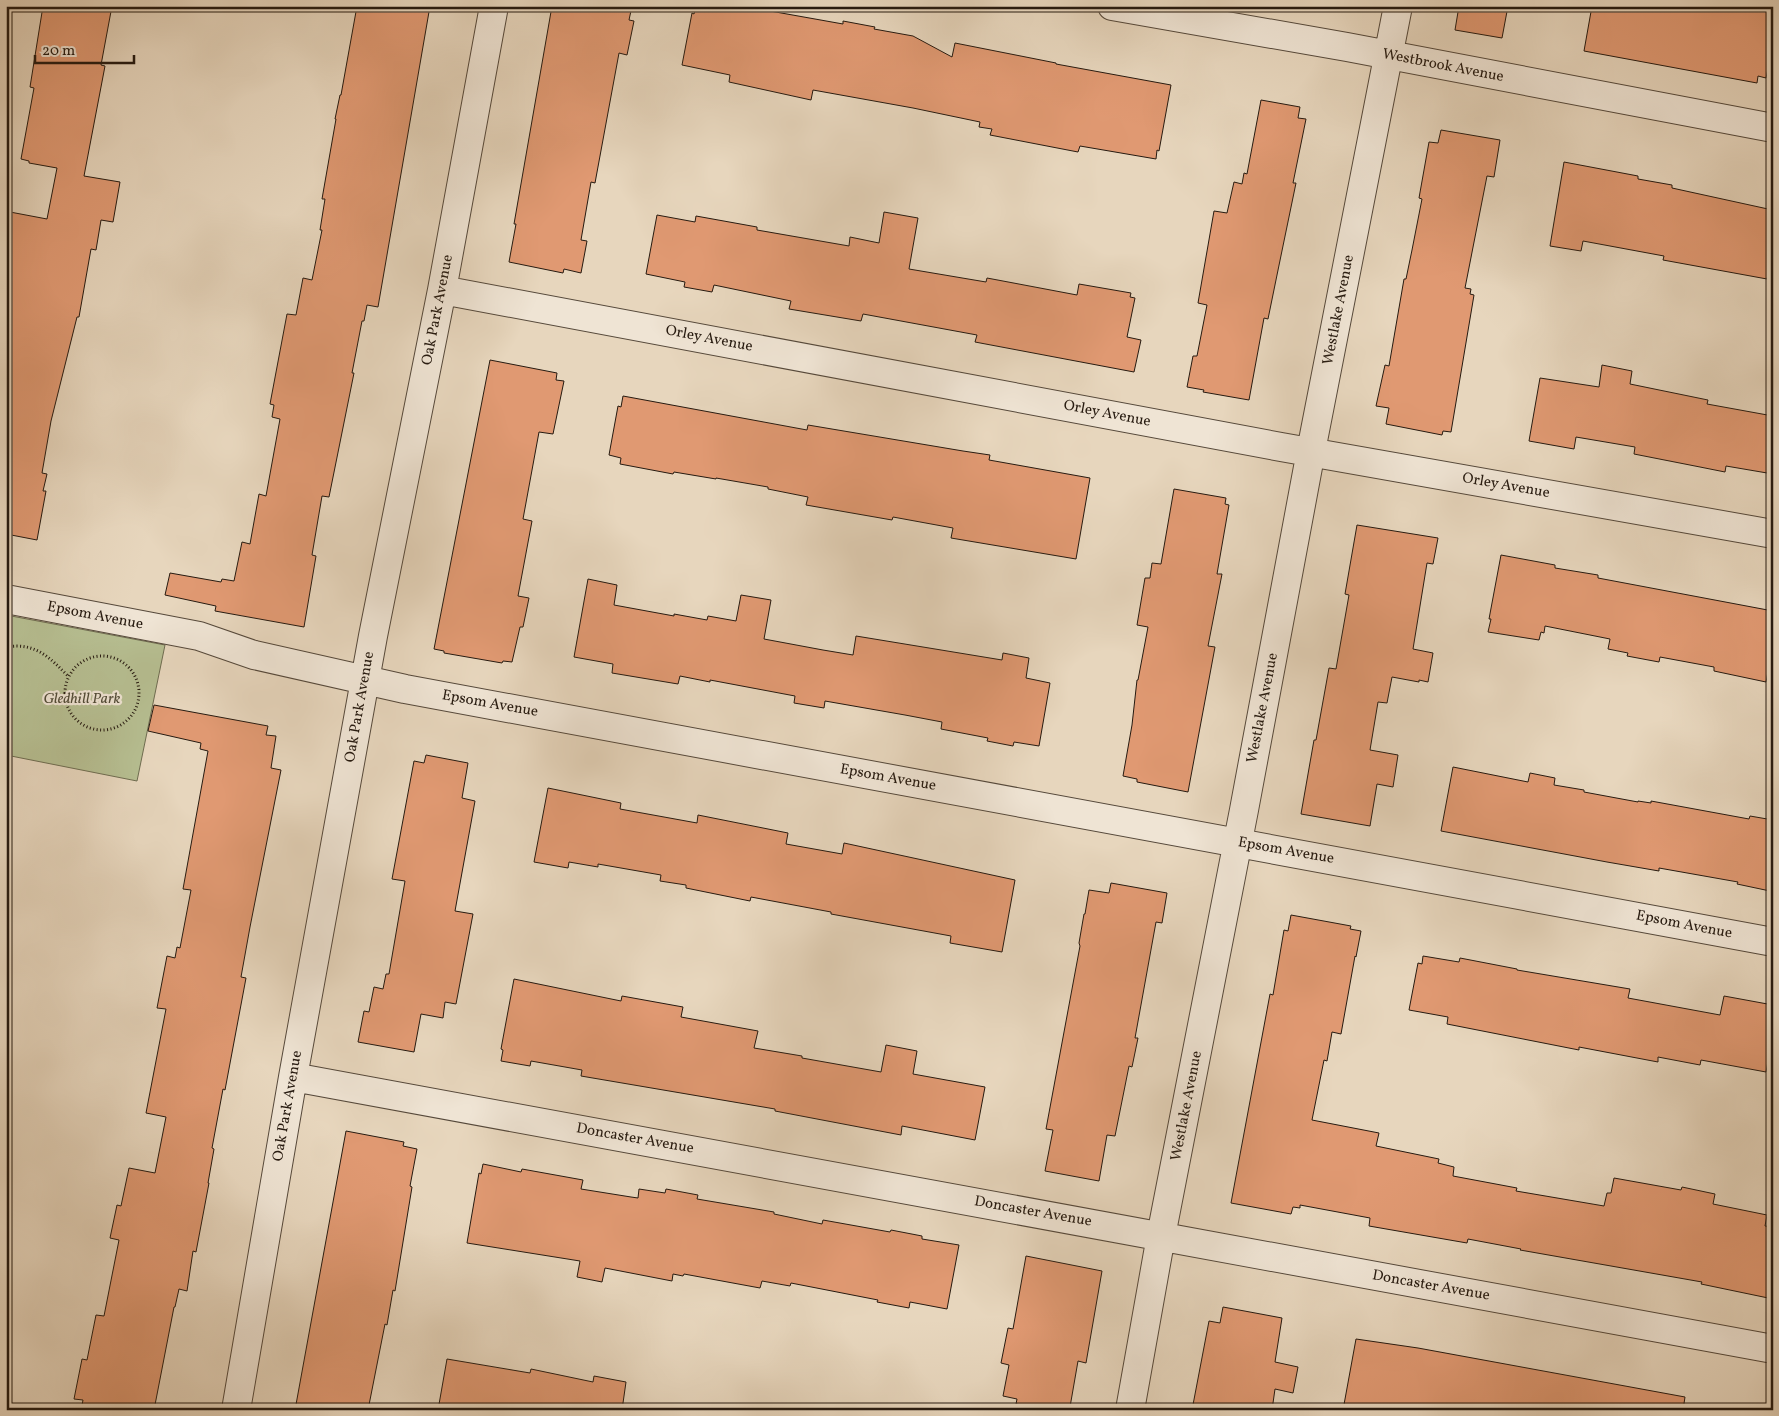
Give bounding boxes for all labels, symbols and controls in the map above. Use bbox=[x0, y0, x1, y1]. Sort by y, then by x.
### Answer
scale bar bbox=[35, 32, 134, 64]
text: 20 m bbox=[42, 41, 75, 62]
street label: Westbrook Avenue bbox=[1381, 44, 1505, 88]
street label: Oak Park Avenue bbox=[417, 253, 459, 367]
street label: Westlake Avenue bbox=[1318, 253, 1360, 367]
street label: Orley Avenue bbox=[664, 320, 754, 358]
street label: Orley Avenue bbox=[1062, 395, 1152, 433]
street label: Orley Avenue bbox=[1461, 468, 1551, 504]
street label: Epsom Avenue bbox=[45, 596, 145, 636]
street label: Oak Park Avenue bbox=[340, 650, 380, 764]
street label: Westlake Avenue bbox=[1242, 651, 1284, 765]
street label: Epsom Avenue bbox=[440, 685, 540, 723]
park label: Gledhill Park bbox=[44, 689, 121, 710]
street label: Epsom Avenue bbox=[838, 759, 938, 797]
street label: Epsom Avenue bbox=[1236, 832, 1336, 870]
street label: Epsom Avenue bbox=[1634, 905, 1734, 945]
street label: Oak Park Avenue bbox=[268, 1049, 308, 1163]
street label: Westlake Avenue bbox=[1166, 1049, 1208, 1163]
street label: Doncaster Avenue bbox=[575, 1118, 695, 1160]
street label: Doncaster Avenue bbox=[973, 1191, 1093, 1233]
street label: Doncaster Avenue bbox=[1371, 1265, 1491, 1307]

